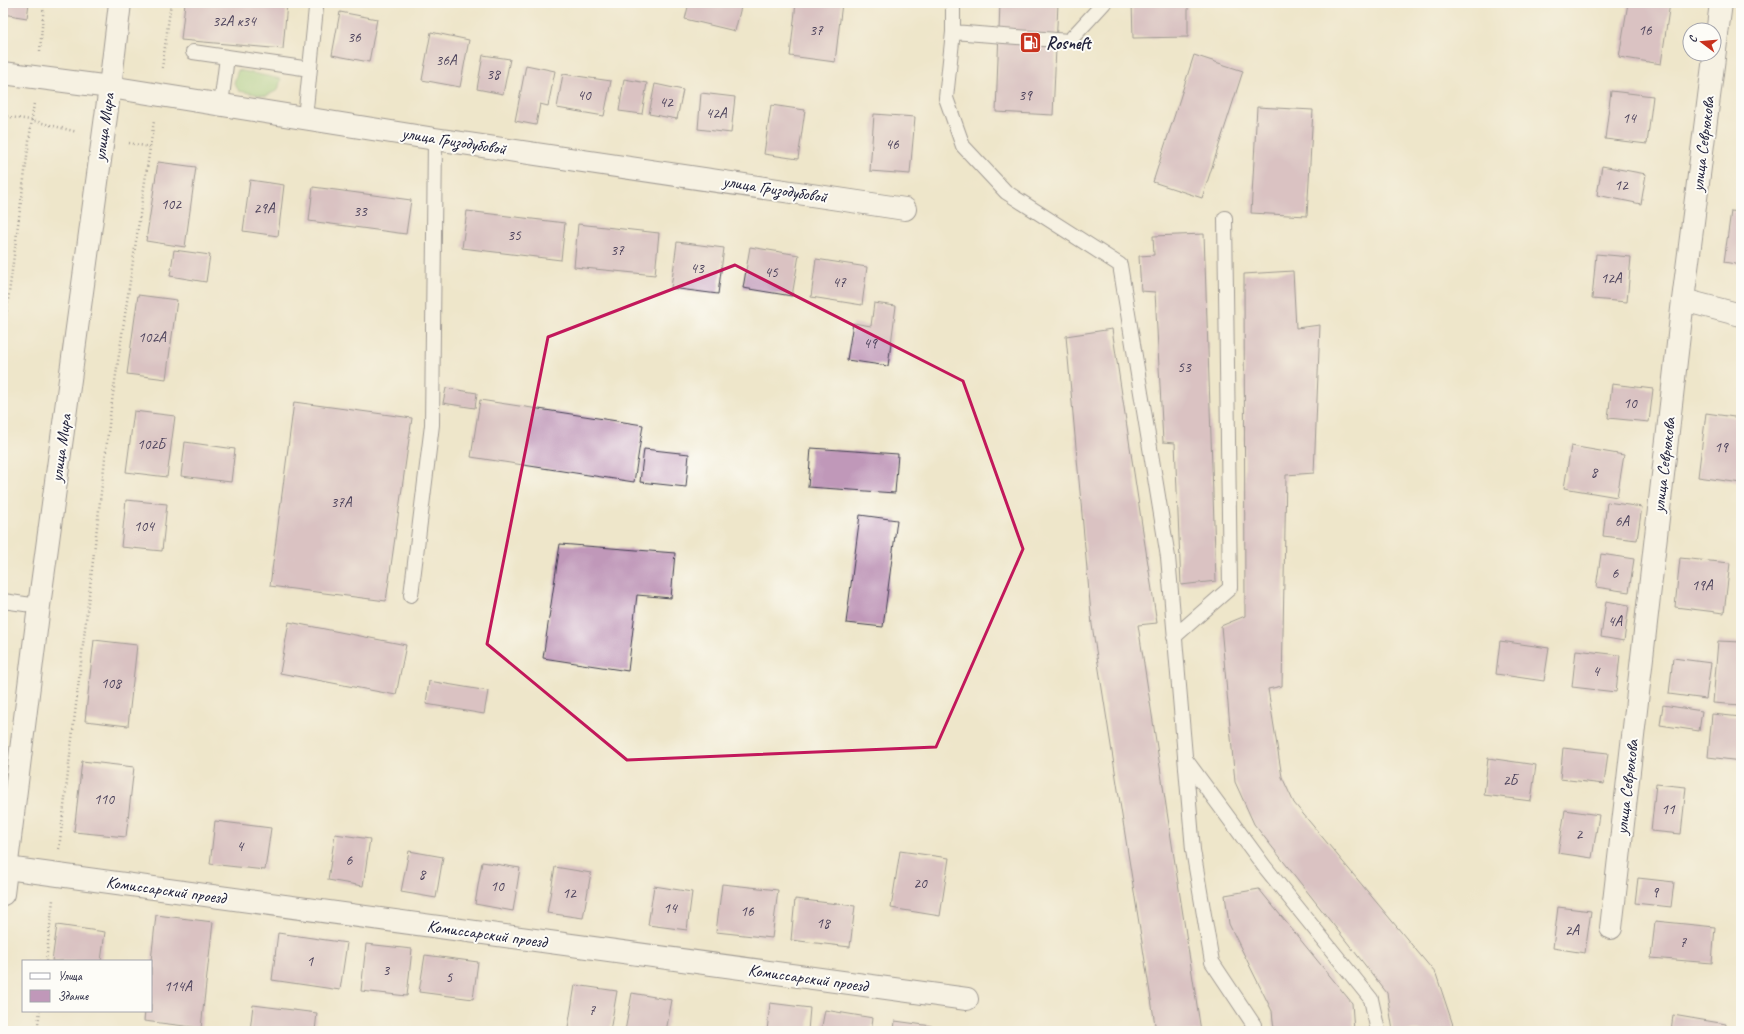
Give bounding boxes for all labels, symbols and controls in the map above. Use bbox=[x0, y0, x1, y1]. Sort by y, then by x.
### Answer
house number: 32А к34 bbox=[212, 12, 257, 31]
house number: 37 bbox=[809, 21, 824, 40]
house number: 16 bbox=[1638, 21, 1653, 40]
north arrow bbox=[1682, 22, 1722, 62]
house number: 36 bbox=[347, 28, 362, 47]
fuel station icon: Rosneft bbox=[1018, 30, 1044, 56]
place label: Rosneft bbox=[1046, 33, 1093, 54]
text: С bbox=[1685, 33, 1700, 44]
house number: 36А bbox=[435, 51, 458, 70]
house number: 38 bbox=[486, 65, 501, 84]
house number: 40 bbox=[577, 86, 592, 105]
house number: 39 bbox=[1018, 86, 1033, 105]
street label: улица Мира bbox=[89, 91, 119, 163]
house number: 42 bbox=[659, 93, 674, 112]
street label: улица Севрюкова bbox=[1687, 94, 1719, 194]
house number: 42А bbox=[705, 104, 728, 123]
house number: 14 bbox=[1622, 109, 1637, 128]
street label: улица Гризодубовой bbox=[399, 122, 508, 161]
house number: 46 bbox=[885, 135, 900, 154]
street label: улица Гризодубовой bbox=[720, 170, 829, 209]
house number: 12 bbox=[1614, 176, 1629, 195]
house number: 102 bbox=[161, 195, 182, 214]
house number: 29А bbox=[253, 199, 276, 218]
house number: 33 bbox=[353, 202, 368, 221]
house number: 35 bbox=[507, 226, 522, 245]
house number: 37 bbox=[610, 241, 625, 260]
house number: 43 bbox=[690, 259, 705, 278]
house number: 45 bbox=[764, 263, 779, 282]
house number: 12А bbox=[1600, 269, 1623, 288]
house number: 47 bbox=[832, 273, 847, 292]
house number: 102А bbox=[138, 328, 167, 347]
house number: 49 bbox=[863, 334, 878, 353]
house number: 53 bbox=[1177, 358, 1192, 377]
house number: 10 bbox=[1623, 394, 1638, 413]
street label: улица Мира bbox=[46, 412, 76, 484]
street label: улица Севрюкова bbox=[1648, 415, 1680, 515]
house number: 102Б bbox=[137, 435, 167, 454]
house number: 19 bbox=[1714, 438, 1729, 457]
house number: 8 bbox=[1591, 463, 1599, 482]
house number: 37А bbox=[330, 493, 353, 512]
house number: 6А bbox=[1615, 512, 1631, 531]
house number: 104 bbox=[134, 517, 155, 536]
house number: 6 bbox=[1612, 564, 1620, 583]
house number: 19А bbox=[1691, 576, 1714, 595]
house number: 4А bbox=[1608, 612, 1624, 631]
house number: 4 bbox=[1593, 662, 1601, 681]
house number: 108 bbox=[101, 674, 122, 693]
street label: улица Севрюкова bbox=[1611, 737, 1643, 837]
house number: 2Б bbox=[1503, 771, 1520, 790]
house number: 110 bbox=[94, 790, 115, 809]
house number: 11 bbox=[1661, 800, 1676, 819]
house number: 2 bbox=[1576, 825, 1584, 844]
house number: 4 bbox=[237, 837, 245, 856]
house number: 6 bbox=[346, 851, 354, 870]
house number: 8 bbox=[419, 865, 427, 884]
street label: Комиссарский проезд bbox=[105, 871, 229, 909]
house number: 20 bbox=[913, 874, 928, 893]
house number: 10 bbox=[490, 877, 505, 896]
house number: 9 bbox=[1652, 883, 1660, 902]
house number: 12 bbox=[562, 884, 577, 903]
house number: 14 bbox=[663, 899, 678, 918]
house number: 16 bbox=[740, 902, 755, 921]
house number: 18 bbox=[816, 914, 831, 933]
street label: Комиссарский проезд bbox=[426, 915, 550, 953]
house number: 2А bbox=[1565, 921, 1581, 940]
house number: 7 bbox=[1680, 933, 1688, 952]
house number: 1 bbox=[307, 952, 315, 971]
street label: Комиссарский проезд bbox=[747, 959, 871, 997]
legend bbox=[22, 960, 152, 1012]
house number: 3 bbox=[383, 961, 391, 980]
text: Улица bbox=[58, 968, 83, 984]
house number: 5 bbox=[446, 968, 454, 987]
house number: 114А bbox=[164, 977, 193, 996]
text: Здание bbox=[58, 988, 89, 1004]
house number: 7 bbox=[589, 1001, 597, 1020]

